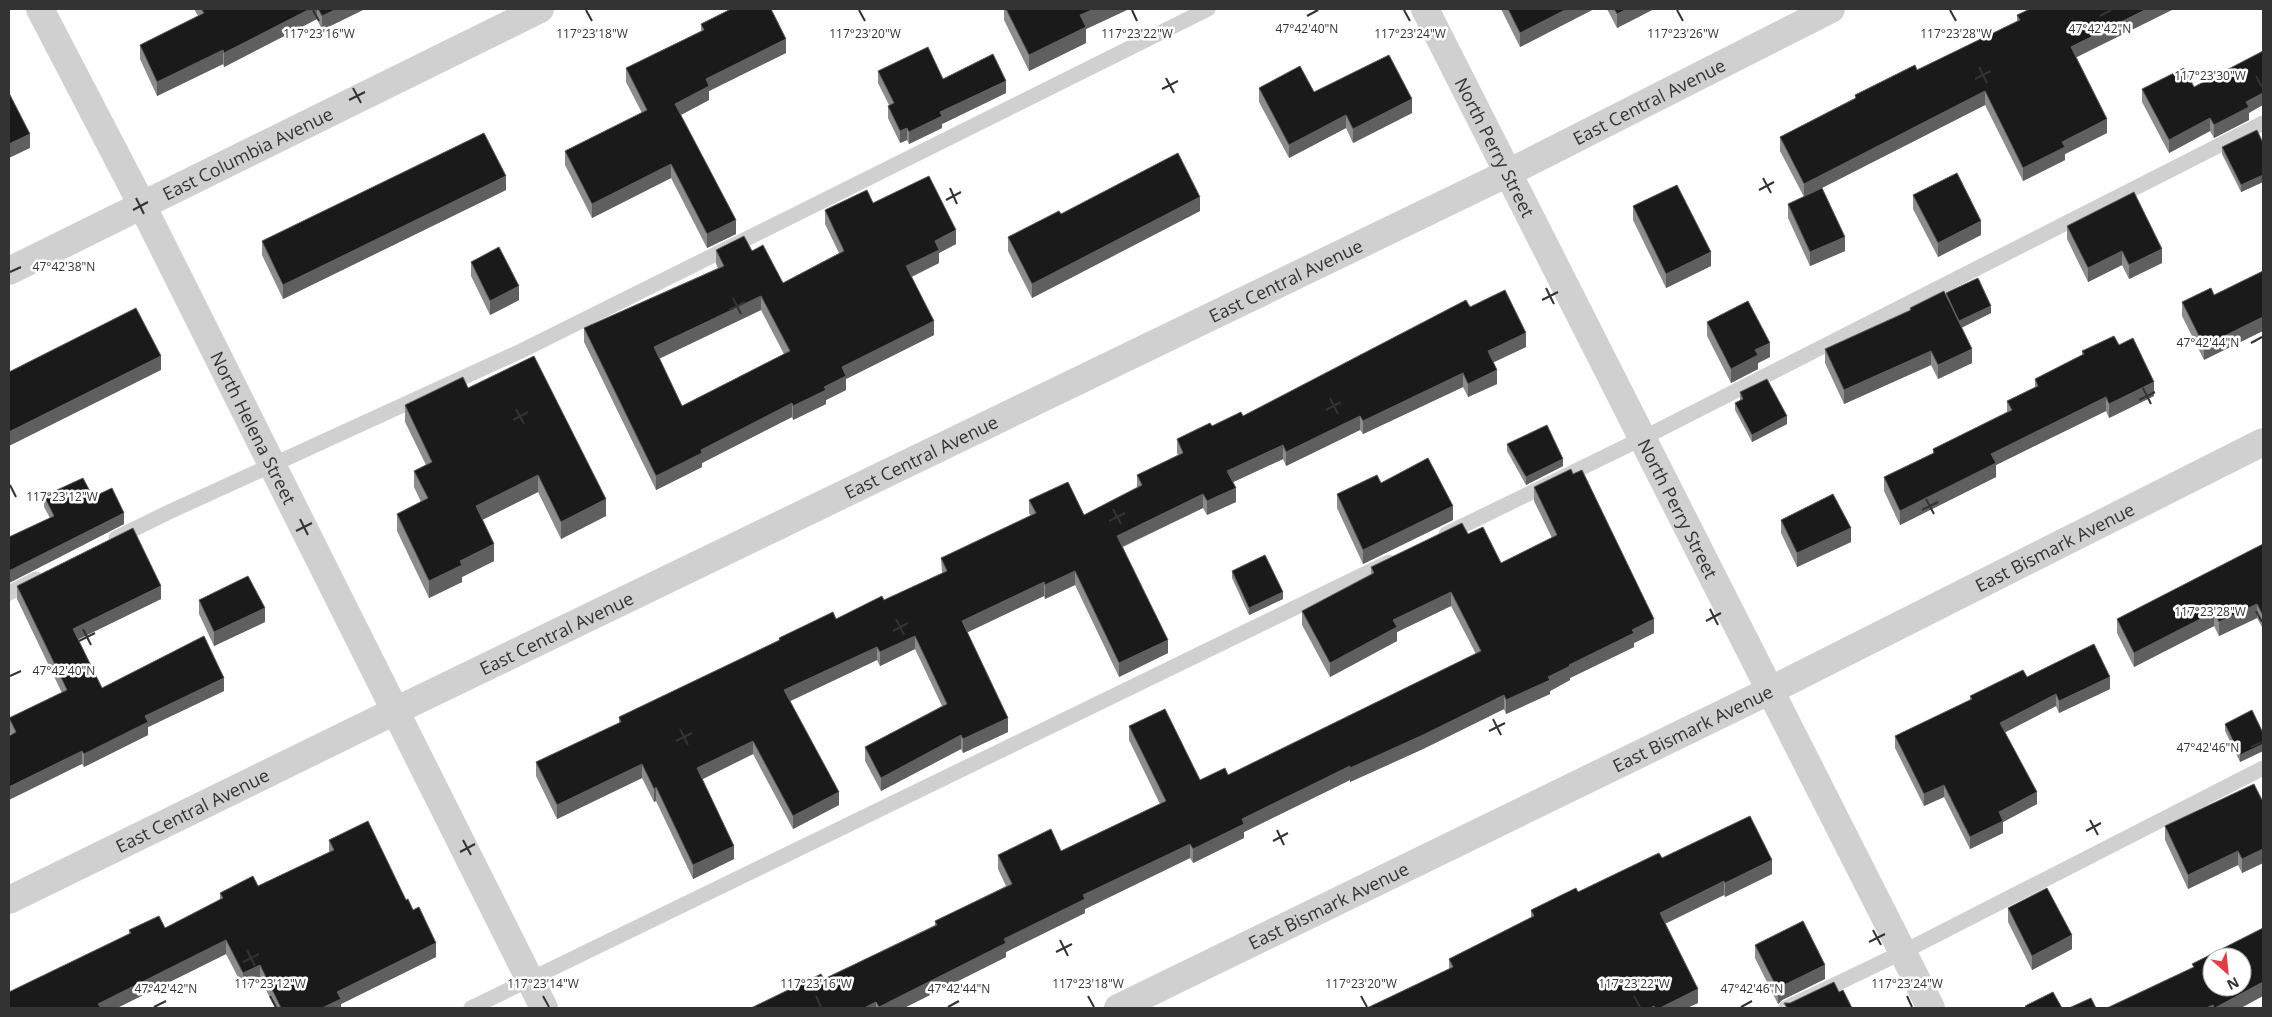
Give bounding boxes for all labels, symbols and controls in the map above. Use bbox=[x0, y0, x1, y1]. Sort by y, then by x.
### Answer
text: 47°42'40"N bbox=[1276, 20, 1338, 37]
text: 47°42'42"N bbox=[2069, 20, 2131, 37]
text: 117°23'16"W bbox=[283, 25, 355, 42]
text: 117°23'18"W bbox=[556, 25, 628, 42]
text: 117°23'20"W bbox=[829, 25, 901, 42]
text: 117°23'22"W bbox=[1101, 25, 1173, 42]
text: 117°23'24"W bbox=[1374, 25, 1446, 42]
text: 117°23'26"W bbox=[1647, 25, 1719, 42]
text: 117°23'28"W bbox=[1920, 25, 1992, 42]
street label: East Central Avenue bbox=[1569, 53, 1729, 150]
text: 117°23'30"W bbox=[2174, 67, 2246, 84]
street label: North Perry Street bbox=[1450, 73, 1540, 221]
street label: East Columbia Avenue bbox=[158, 101, 337, 205]
street label: East Central Avenue bbox=[1205, 233, 1366, 328]
text: 47°42'38"N bbox=[33, 258, 95, 275]
text: 47°42'44"N bbox=[2177, 334, 2239, 351]
street label: North Helena Street bbox=[205, 347, 302, 508]
street label: East Central Avenue bbox=[840, 409, 1002, 504]
street label: North Perry Street bbox=[1633, 435, 1723, 582]
text: 117°23'12"W bbox=[26, 488, 98, 505]
street label: East Bismark Avenue bbox=[1971, 497, 2138, 597]
street label: East Central Avenue bbox=[476, 586, 637, 680]
text: 117°23'28"W bbox=[2174, 603, 2246, 620]
text: 47°42'40"N bbox=[33, 662, 95, 679]
street label: East Bismark Avenue bbox=[1608, 679, 1777, 777]
text: 47°42'46"N bbox=[2177, 739, 2239, 756]
street label: East Central Avenue bbox=[112, 763, 273, 858]
street label: East Bismark Avenue bbox=[1244, 856, 1412, 955]
north arrow bbox=[2202, 947, 2252, 997]
text: N bbox=[2224, 973, 2243, 995]
text: 117°23'12"W bbox=[234, 975, 306, 992]
text: 117°23'14"W bbox=[507, 975, 579, 992]
text: 117°23'16"W bbox=[780, 975, 852, 992]
text: 117°23'18"W bbox=[1052, 975, 1124, 992]
text: 117°23'20"W bbox=[1325, 975, 1397, 992]
text: 117°23'22"W bbox=[1598, 975, 1670, 992]
text: 117°23'24"W bbox=[1871, 975, 1943, 992]
text: 47°42'42"N bbox=[135, 980, 197, 997]
text: 47°42'44"N bbox=[928, 980, 990, 997]
text: 47°42'46"N bbox=[1721, 980, 1783, 997]

